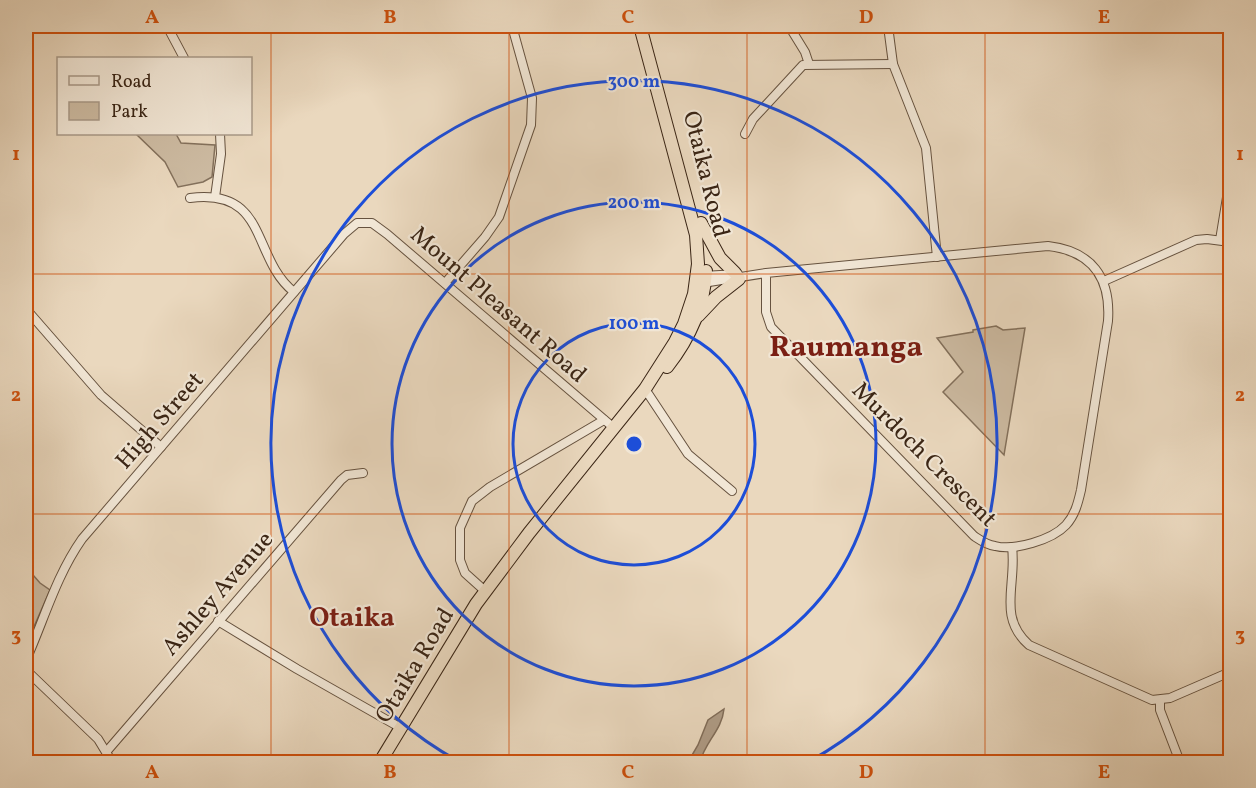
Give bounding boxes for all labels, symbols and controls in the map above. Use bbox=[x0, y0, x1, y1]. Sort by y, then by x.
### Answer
text: A bbox=[145, 4, 159, 32]
text: B bbox=[383, 4, 397, 32]
text: C bbox=[622, 4, 635, 32]
text: D bbox=[859, 4, 873, 32]
text: E bbox=[1098, 4, 1110, 32]
legend bbox=[57, 57, 252, 135]
text: Road bbox=[111, 70, 152, 95]
text: 300 m bbox=[608, 70, 660, 95]
text: Park bbox=[111, 100, 148, 125]
street label: Otaika Road bbox=[673, 108, 737, 241]
text: 1 bbox=[12, 141, 20, 169]
text: 1 bbox=[1236, 141, 1244, 169]
text: 200 m bbox=[608, 191, 660, 216]
street label: Mount Pleasant Road bbox=[402, 219, 593, 392]
text: 100 m bbox=[609, 312, 659, 337]
district label: Raumanga bbox=[769, 327, 923, 369]
street label: High Street bbox=[108, 365, 213, 478]
street label: Murdoch Crescent bbox=[843, 375, 1004, 536]
text: 2 bbox=[11, 382, 21, 410]
text: 2 bbox=[1235, 382, 1245, 410]
centre of rings bbox=[624, 434, 644, 454]
street label: Ashley Avenue bbox=[155, 525, 282, 664]
district label: Otaika bbox=[309, 600, 395, 638]
street label: Otaika Road bbox=[368, 602, 464, 730]
text: 3 bbox=[11, 622, 21, 650]
text: 3 bbox=[1235, 622, 1245, 650]
text: A bbox=[145, 759, 159, 787]
text: B bbox=[383, 759, 397, 787]
text: C bbox=[622, 759, 635, 787]
text: D bbox=[859, 759, 873, 787]
text: E bbox=[1098, 759, 1110, 787]

